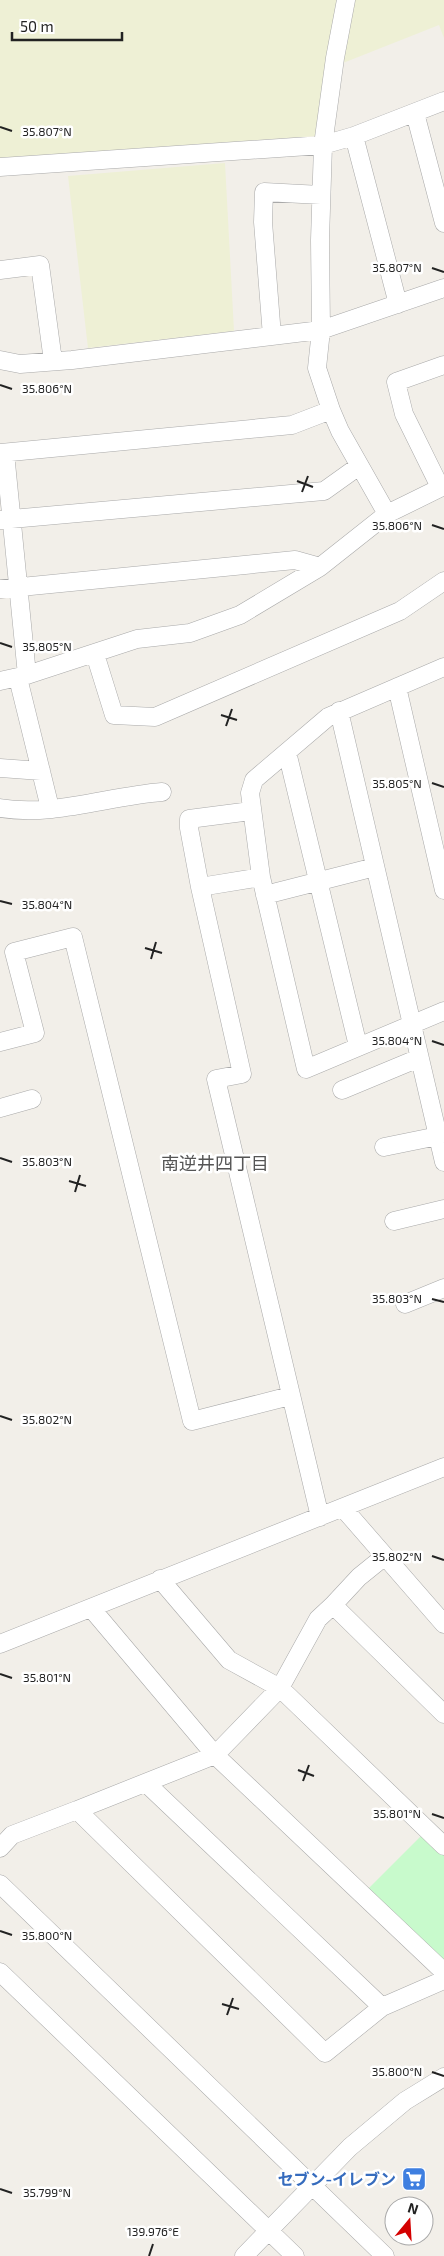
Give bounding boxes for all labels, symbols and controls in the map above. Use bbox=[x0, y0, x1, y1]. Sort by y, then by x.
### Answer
scale bar bbox=[12, 10, 122, 42]
text: 50 m bbox=[20, 17, 54, 35]
text: 35.807°N bbox=[22, 124, 72, 138]
text: 35.807°N bbox=[372, 260, 422, 274]
text: 35.806°N bbox=[22, 381, 72, 395]
text: 35.806°N bbox=[372, 518, 422, 532]
text: 35.805°N bbox=[22, 639, 72, 653]
text: 35.805°N bbox=[372, 776, 422, 790]
text: 35.804°N bbox=[22, 897, 72, 911]
text: 35.804°N bbox=[372, 1033, 422, 1047]
district label: 南逆井四丁目 bbox=[161, 1152, 269, 1174]
text: 35.803°N bbox=[22, 1154, 72, 1168]
text: 35.803°N bbox=[372, 1291, 422, 1305]
text: 35.802°N bbox=[22, 1412, 72, 1426]
text: 35.802°N bbox=[372, 1549, 422, 1563]
text: 35.801°N bbox=[23, 1670, 71, 1684]
text: 35.801°N bbox=[373, 1806, 421, 1820]
text: 35.800°N bbox=[22, 1928, 72, 1942]
text: 35.800°N bbox=[372, 2064, 422, 2078]
supermarket icon: セブン-イレブン bbox=[401, 2166, 427, 2192]
place label: セブン-イレブン bbox=[277, 2169, 396, 2188]
text: 35.799°N bbox=[23, 2185, 71, 2199]
north arrow bbox=[384, 2196, 434, 2246]
text: N bbox=[406, 2199, 421, 2218]
text: 139.976°E bbox=[127, 2224, 179, 2238]

